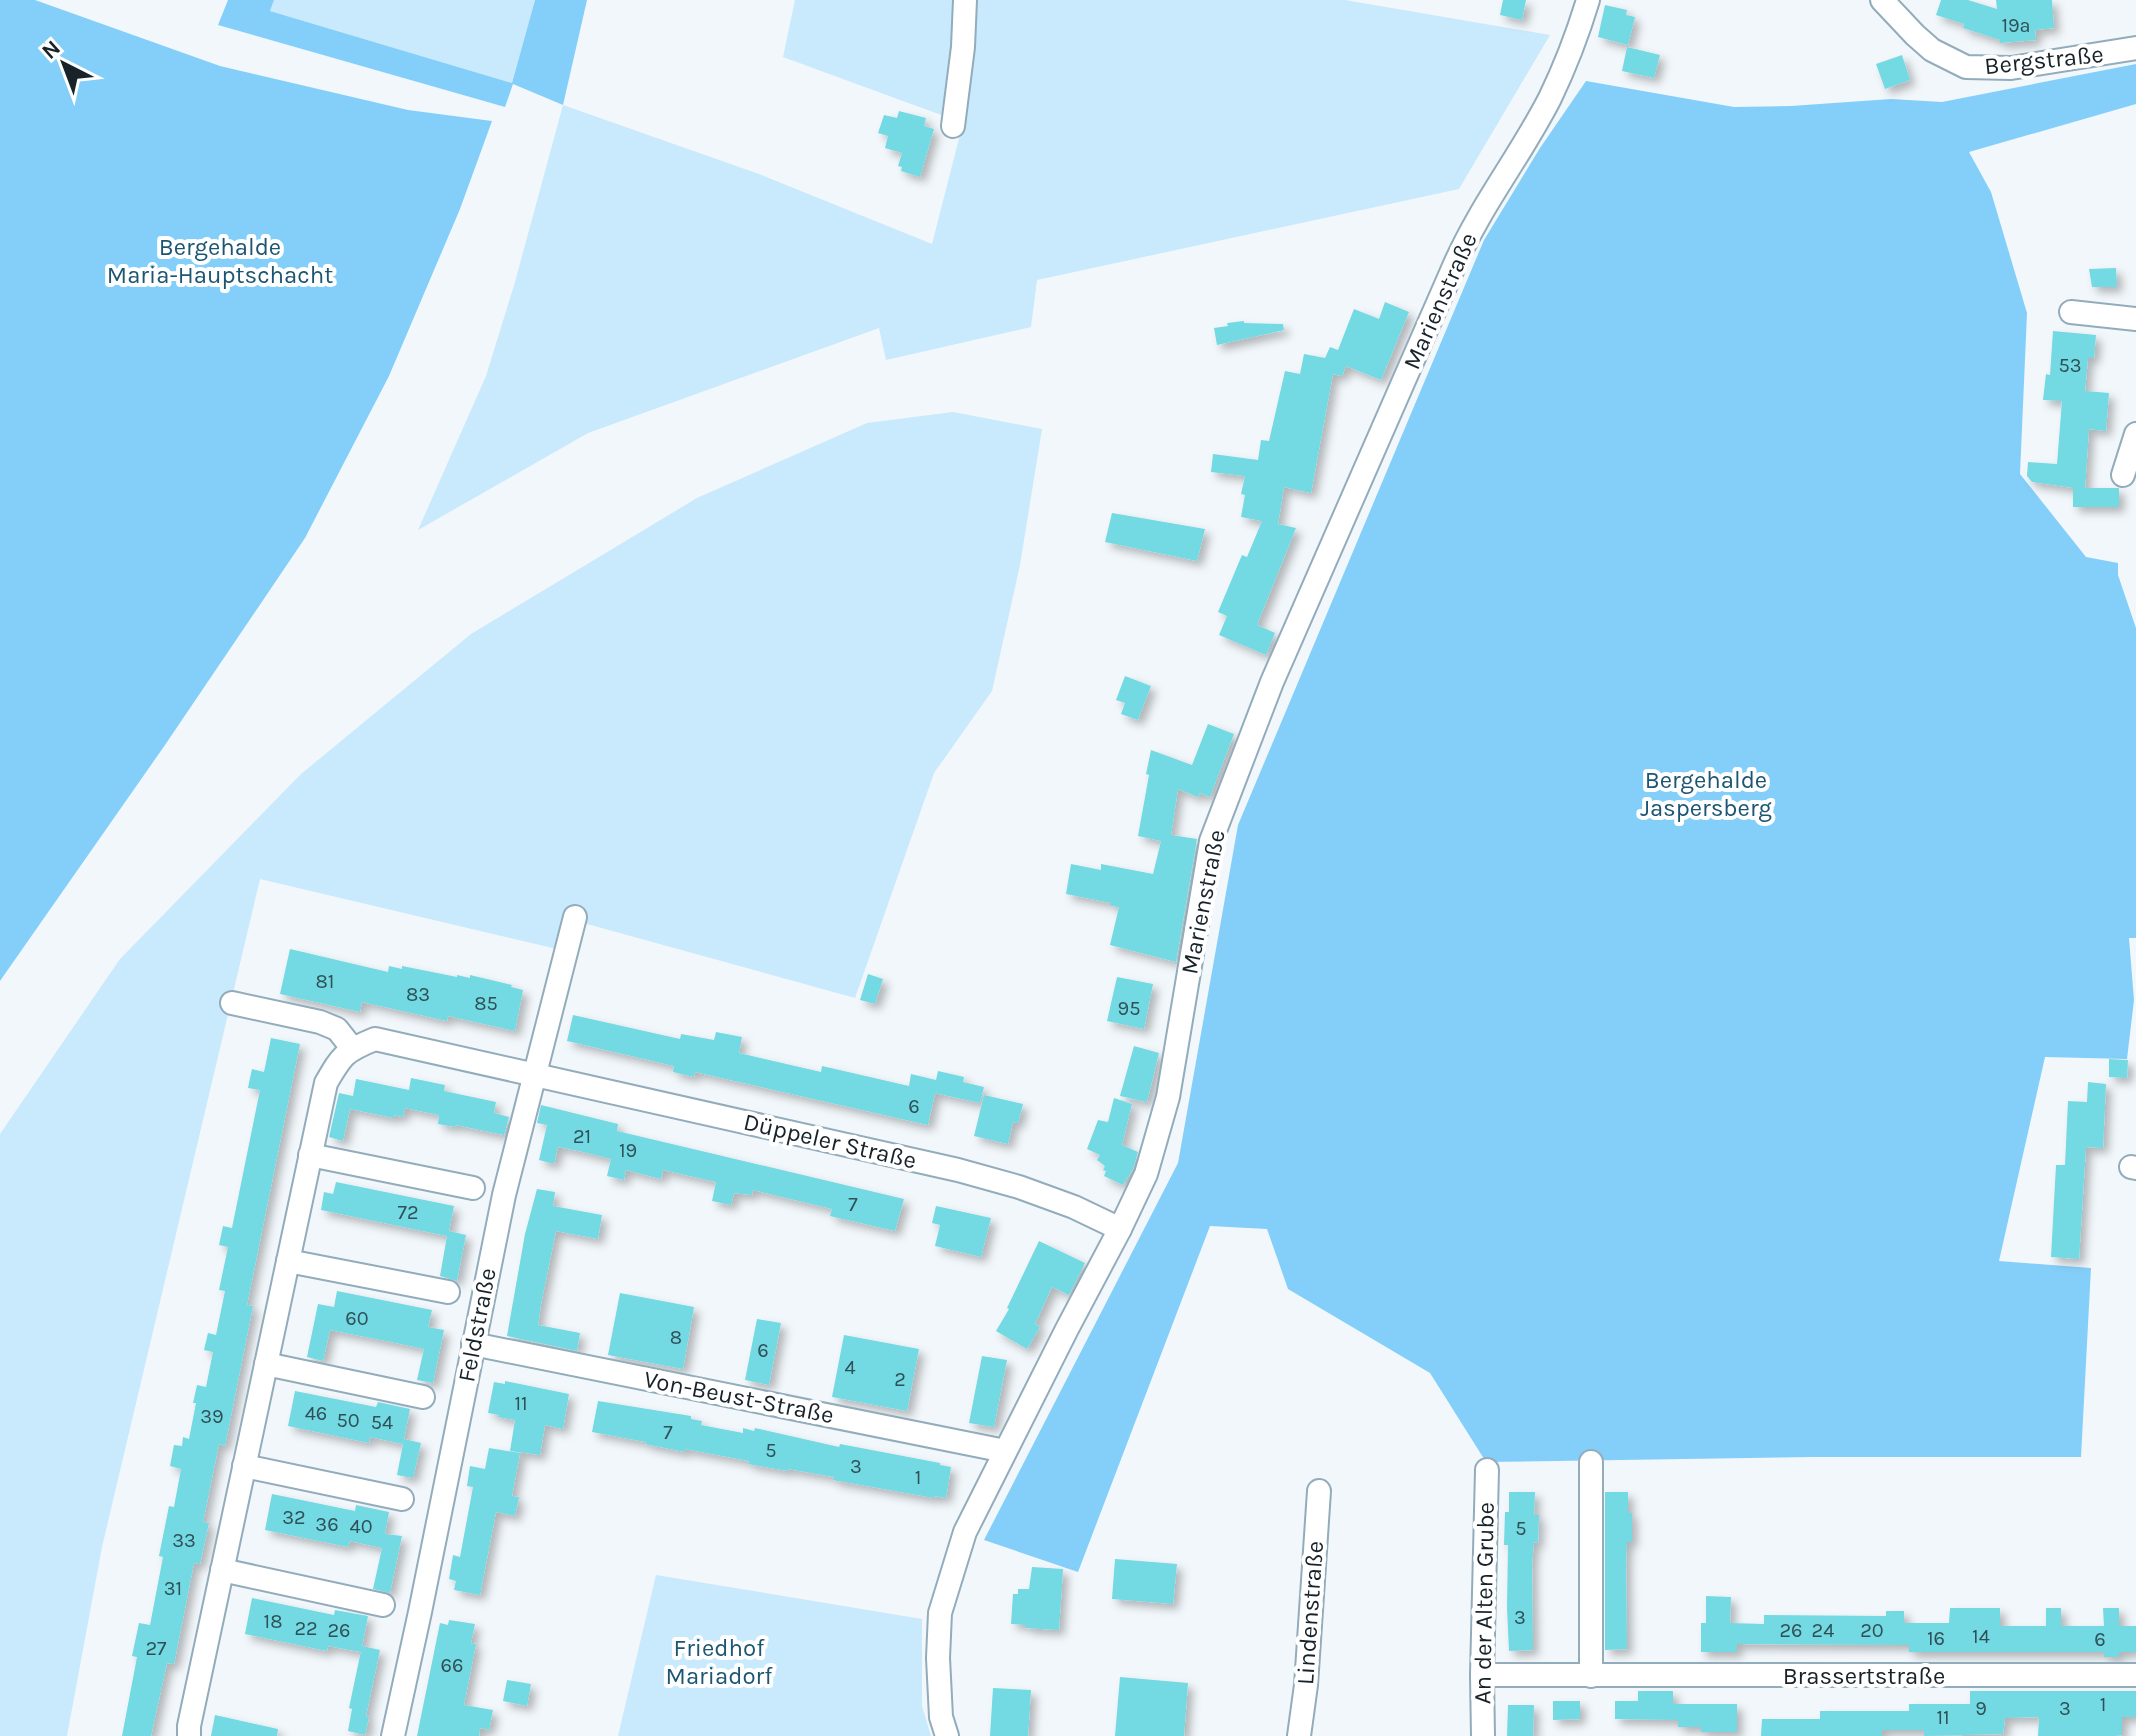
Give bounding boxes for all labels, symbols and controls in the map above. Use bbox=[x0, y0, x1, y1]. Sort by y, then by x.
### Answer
house number: 19a bbox=[2001, 14, 2031, 37]
north arrow bbox=[24, 24, 104, 104]
text: N bbox=[37, 35, 66, 65]
street label: Bergstraße bbox=[1983, 40, 2105, 80]
street label: Marienstraße bbox=[1397, 228, 1483, 374]
park label: Bergehalde Maria-Hauptschacht bbox=[107, 233, 333, 289]
house number: 53 bbox=[2058, 354, 2082, 377]
park label: Bergehalde Jaspersberg bbox=[1640, 766, 1772, 822]
street label: Marienstraße bbox=[1175, 827, 1231, 977]
house number: 81 bbox=[316, 970, 334, 993]
house number: 83 bbox=[406, 983, 430, 1006]
house number: 85 bbox=[474, 992, 498, 1015]
house number: 95 bbox=[1118, 997, 1140, 1020]
house number: 6 bbox=[908, 1095, 920, 1118]
street label: Düppeler Straße bbox=[741, 1107, 919, 1175]
house number: 21 bbox=[573, 1125, 591, 1148]
house number: 19 bbox=[619, 1139, 637, 1162]
house number: 7 bbox=[848, 1193, 858, 1216]
house number: 72 bbox=[398, 1201, 418, 1224]
street label: Feldstraße bbox=[452, 1266, 502, 1384]
house number: 60 bbox=[345, 1307, 369, 1330]
house number: 8 bbox=[670, 1326, 682, 1349]
house number: 6 bbox=[757, 1339, 769, 1362]
house number: 4 bbox=[844, 1356, 856, 1379]
street label: Von-Beust-Straße bbox=[642, 1365, 836, 1429]
house number: 2 bbox=[894, 1368, 906, 1391]
house number: 11 bbox=[514, 1392, 528, 1415]
house number: 46 bbox=[305, 1402, 327, 1425]
house number: 39 bbox=[200, 1405, 224, 1428]
house number: 50 bbox=[336, 1409, 360, 1432]
house number: 54 bbox=[371, 1411, 393, 1434]
house number: 7 bbox=[663, 1421, 673, 1444]
house number: 5 bbox=[765, 1439, 777, 1462]
house number: 3 bbox=[850, 1455, 862, 1478]
house number: 1 bbox=[915, 1466, 921, 1489]
street label: An der Alten Grube bbox=[1468, 1502, 1500, 1704]
house number: 32 bbox=[282, 1506, 306, 1529]
house number: 36 bbox=[315, 1513, 339, 1536]
house number: 40 bbox=[349, 1515, 373, 1538]
house number: 5 bbox=[1515, 1517, 1527, 1540]
house number: 33 bbox=[172, 1529, 196, 1552]
street label: Lindenstraße bbox=[1291, 1540, 1329, 1686]
house number: 31 bbox=[164, 1577, 182, 1600]
house number: 3 bbox=[1514, 1606, 1526, 1629]
house number: 18 bbox=[264, 1610, 282, 1633]
house number: 22 bbox=[294, 1617, 318, 1640]
house number: 26 bbox=[327, 1619, 351, 1642]
house number: 26 bbox=[1779, 1619, 1803, 1642]
house number: 24 bbox=[1812, 1619, 1834, 1642]
house number: 20 bbox=[1860, 1619, 1884, 1642]
house number: 14 bbox=[1972, 1625, 1990, 1648]
house number: 16 bbox=[1927, 1627, 1945, 1650]
house number: 6 bbox=[2094, 1628, 2106, 1651]
park label: Friedhof Mariadorf bbox=[666, 1634, 773, 1690]
house number: 27 bbox=[146, 1637, 167, 1660]
house number: 66 bbox=[441, 1654, 463, 1677]
street label: Brassertstraße bbox=[1783, 1662, 1945, 1690]
house number: 1 bbox=[2100, 1693, 2106, 1716]
house number: 9 bbox=[1975, 1697, 1987, 1720]
house number: 3 bbox=[2059, 1697, 2071, 1720]
house number: 11 bbox=[1936, 1706, 1950, 1729]

